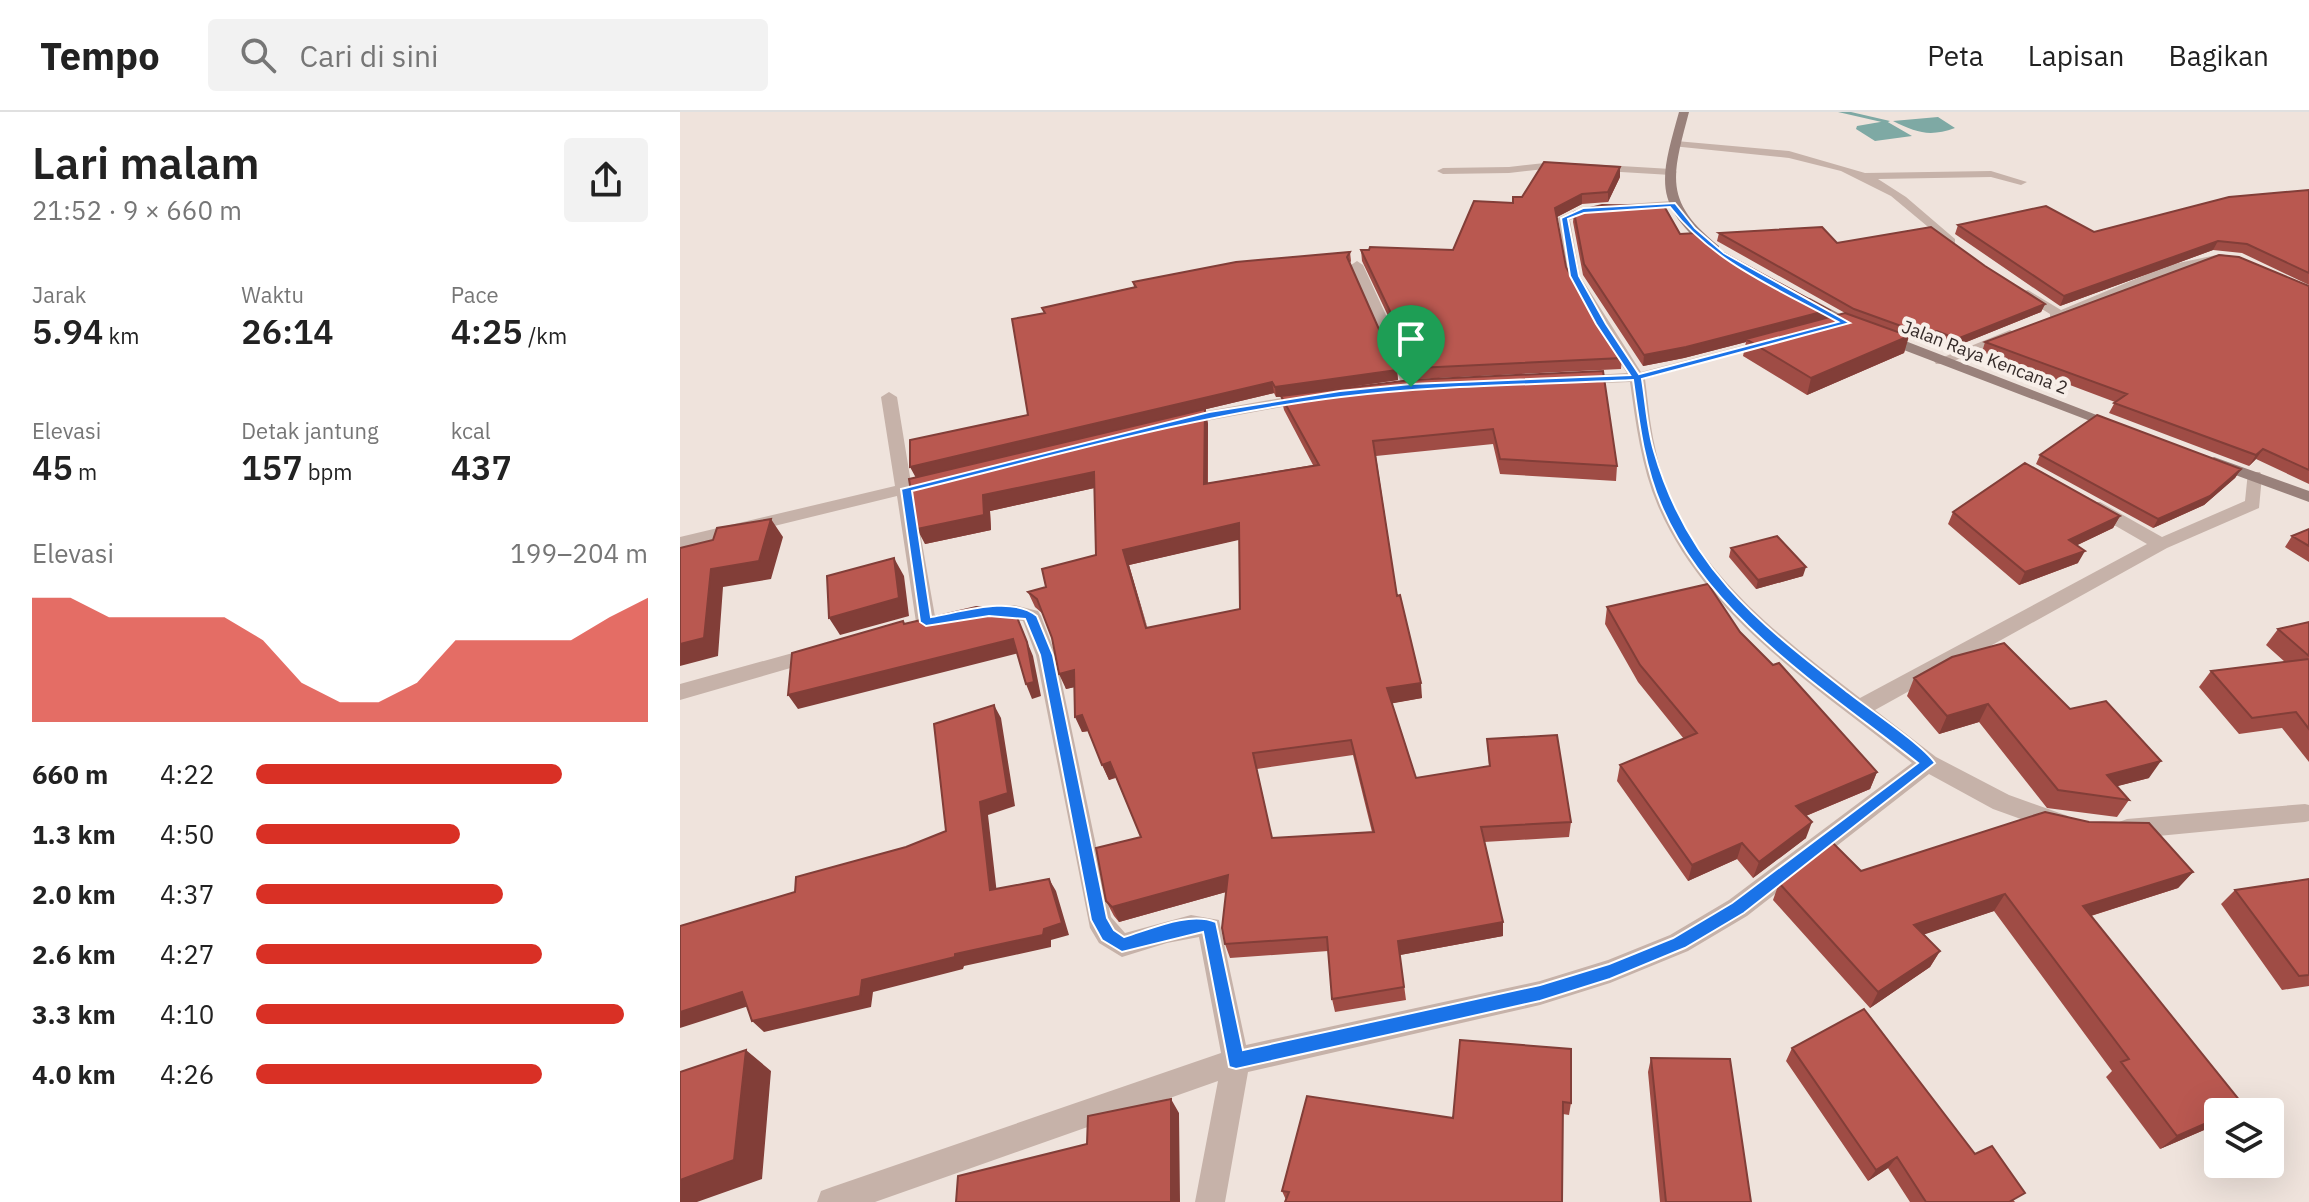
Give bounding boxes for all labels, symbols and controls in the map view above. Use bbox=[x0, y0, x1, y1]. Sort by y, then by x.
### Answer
search box bbox=[208, 19, 768, 91]
text: Tempo bbox=[40, 31, 160, 80]
icon: search bbox=[236, 33, 280, 77]
text: Cari di sini bbox=[300, 36, 438, 75]
text: Peta bbox=[1927, 37, 1984, 74]
text: Lapisan bbox=[2028, 37, 2125, 74]
text: Bagikan bbox=[2169, 37, 2269, 74]
text: Lari malam bbox=[32, 134, 260, 191]
button: share bbox=[564, 138, 648, 222]
text: 21:52 · 9 × 660 m bbox=[32, 193, 242, 227]
text: Jarak bbox=[32, 280, 86, 309]
text: Waktu bbox=[241, 280, 304, 309]
text: Pace bbox=[451, 280, 499, 309]
pin bbox=[1377, 305, 1445, 387]
text: 5.94 bbox=[32, 309, 103, 353]
text: 26:14 bbox=[241, 309, 334, 353]
text: 4:25 bbox=[451, 309, 523, 353]
street label: Jalan Raya Kencana 2 bbox=[1899, 315, 2071, 399]
icon: arrive bbox=[1389, 317, 1433, 361]
text: km bbox=[103, 321, 139, 350]
text: /km bbox=[523, 321, 567, 350]
text: Elevasi bbox=[32, 416, 101, 445]
text: Detak jantung bbox=[241, 416, 379, 445]
text: kcal bbox=[451, 416, 491, 445]
text: 45 bbox=[32, 445, 73, 489]
text: 157 bbox=[241, 445, 303, 489]
text: 437 bbox=[451, 445, 512, 489]
text: m bbox=[73, 457, 97, 486]
text: bpm bbox=[303, 457, 352, 486]
text: Elevasi bbox=[32, 536, 114, 570]
text: 199–204 m bbox=[510, 536, 648, 570]
text: 660 m bbox=[32, 757, 108, 791]
text: 4:22 bbox=[160, 757, 214, 791]
text: 1.3 km bbox=[32, 817, 116, 851]
text: 4:50 bbox=[160, 817, 214, 851]
text: 2.0 km bbox=[32, 877, 116, 911]
text: 4:37 bbox=[160, 877, 214, 911]
text: 2.6 km bbox=[32, 937, 116, 971]
text: 4:27 bbox=[160, 937, 214, 971]
text: 3.3 km bbox=[32, 997, 116, 1031]
text: 4:10 bbox=[160, 997, 214, 1031]
text: 4.0 km bbox=[32, 1057, 116, 1091]
text: 4:26 bbox=[160, 1057, 214, 1091]
map controls bbox=[2204, 1098, 2284, 1178]
button: layers bbox=[2204, 1098, 2284, 1178]

